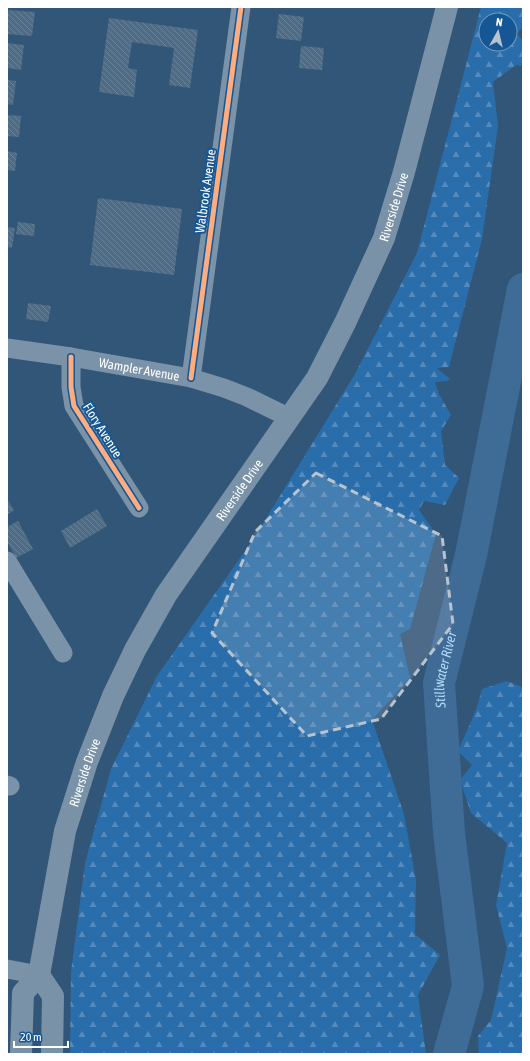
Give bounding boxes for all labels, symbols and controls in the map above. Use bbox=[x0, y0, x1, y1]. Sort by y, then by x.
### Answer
north arrow bbox=[478, 12, 518, 52]
text: N bbox=[495, 16, 503, 28]
street label: Walbrook Avenue bbox=[192, 148, 219, 234]
street label: Riverside Drive bbox=[376, 171, 411, 243]
street label: Wampler Avenue bbox=[98, 355, 181, 384]
street label: Flory Avenue bbox=[80, 400, 125, 460]
street label: Riverside Drive bbox=[213, 457, 266, 524]
water label: Stillwater River bbox=[431, 629, 460, 710]
street label: Riverside Drive bbox=[66, 736, 104, 809]
scale bar bbox=[14, 1023, 68, 1049]
text: 20 m bbox=[20, 1030, 42, 1044]

